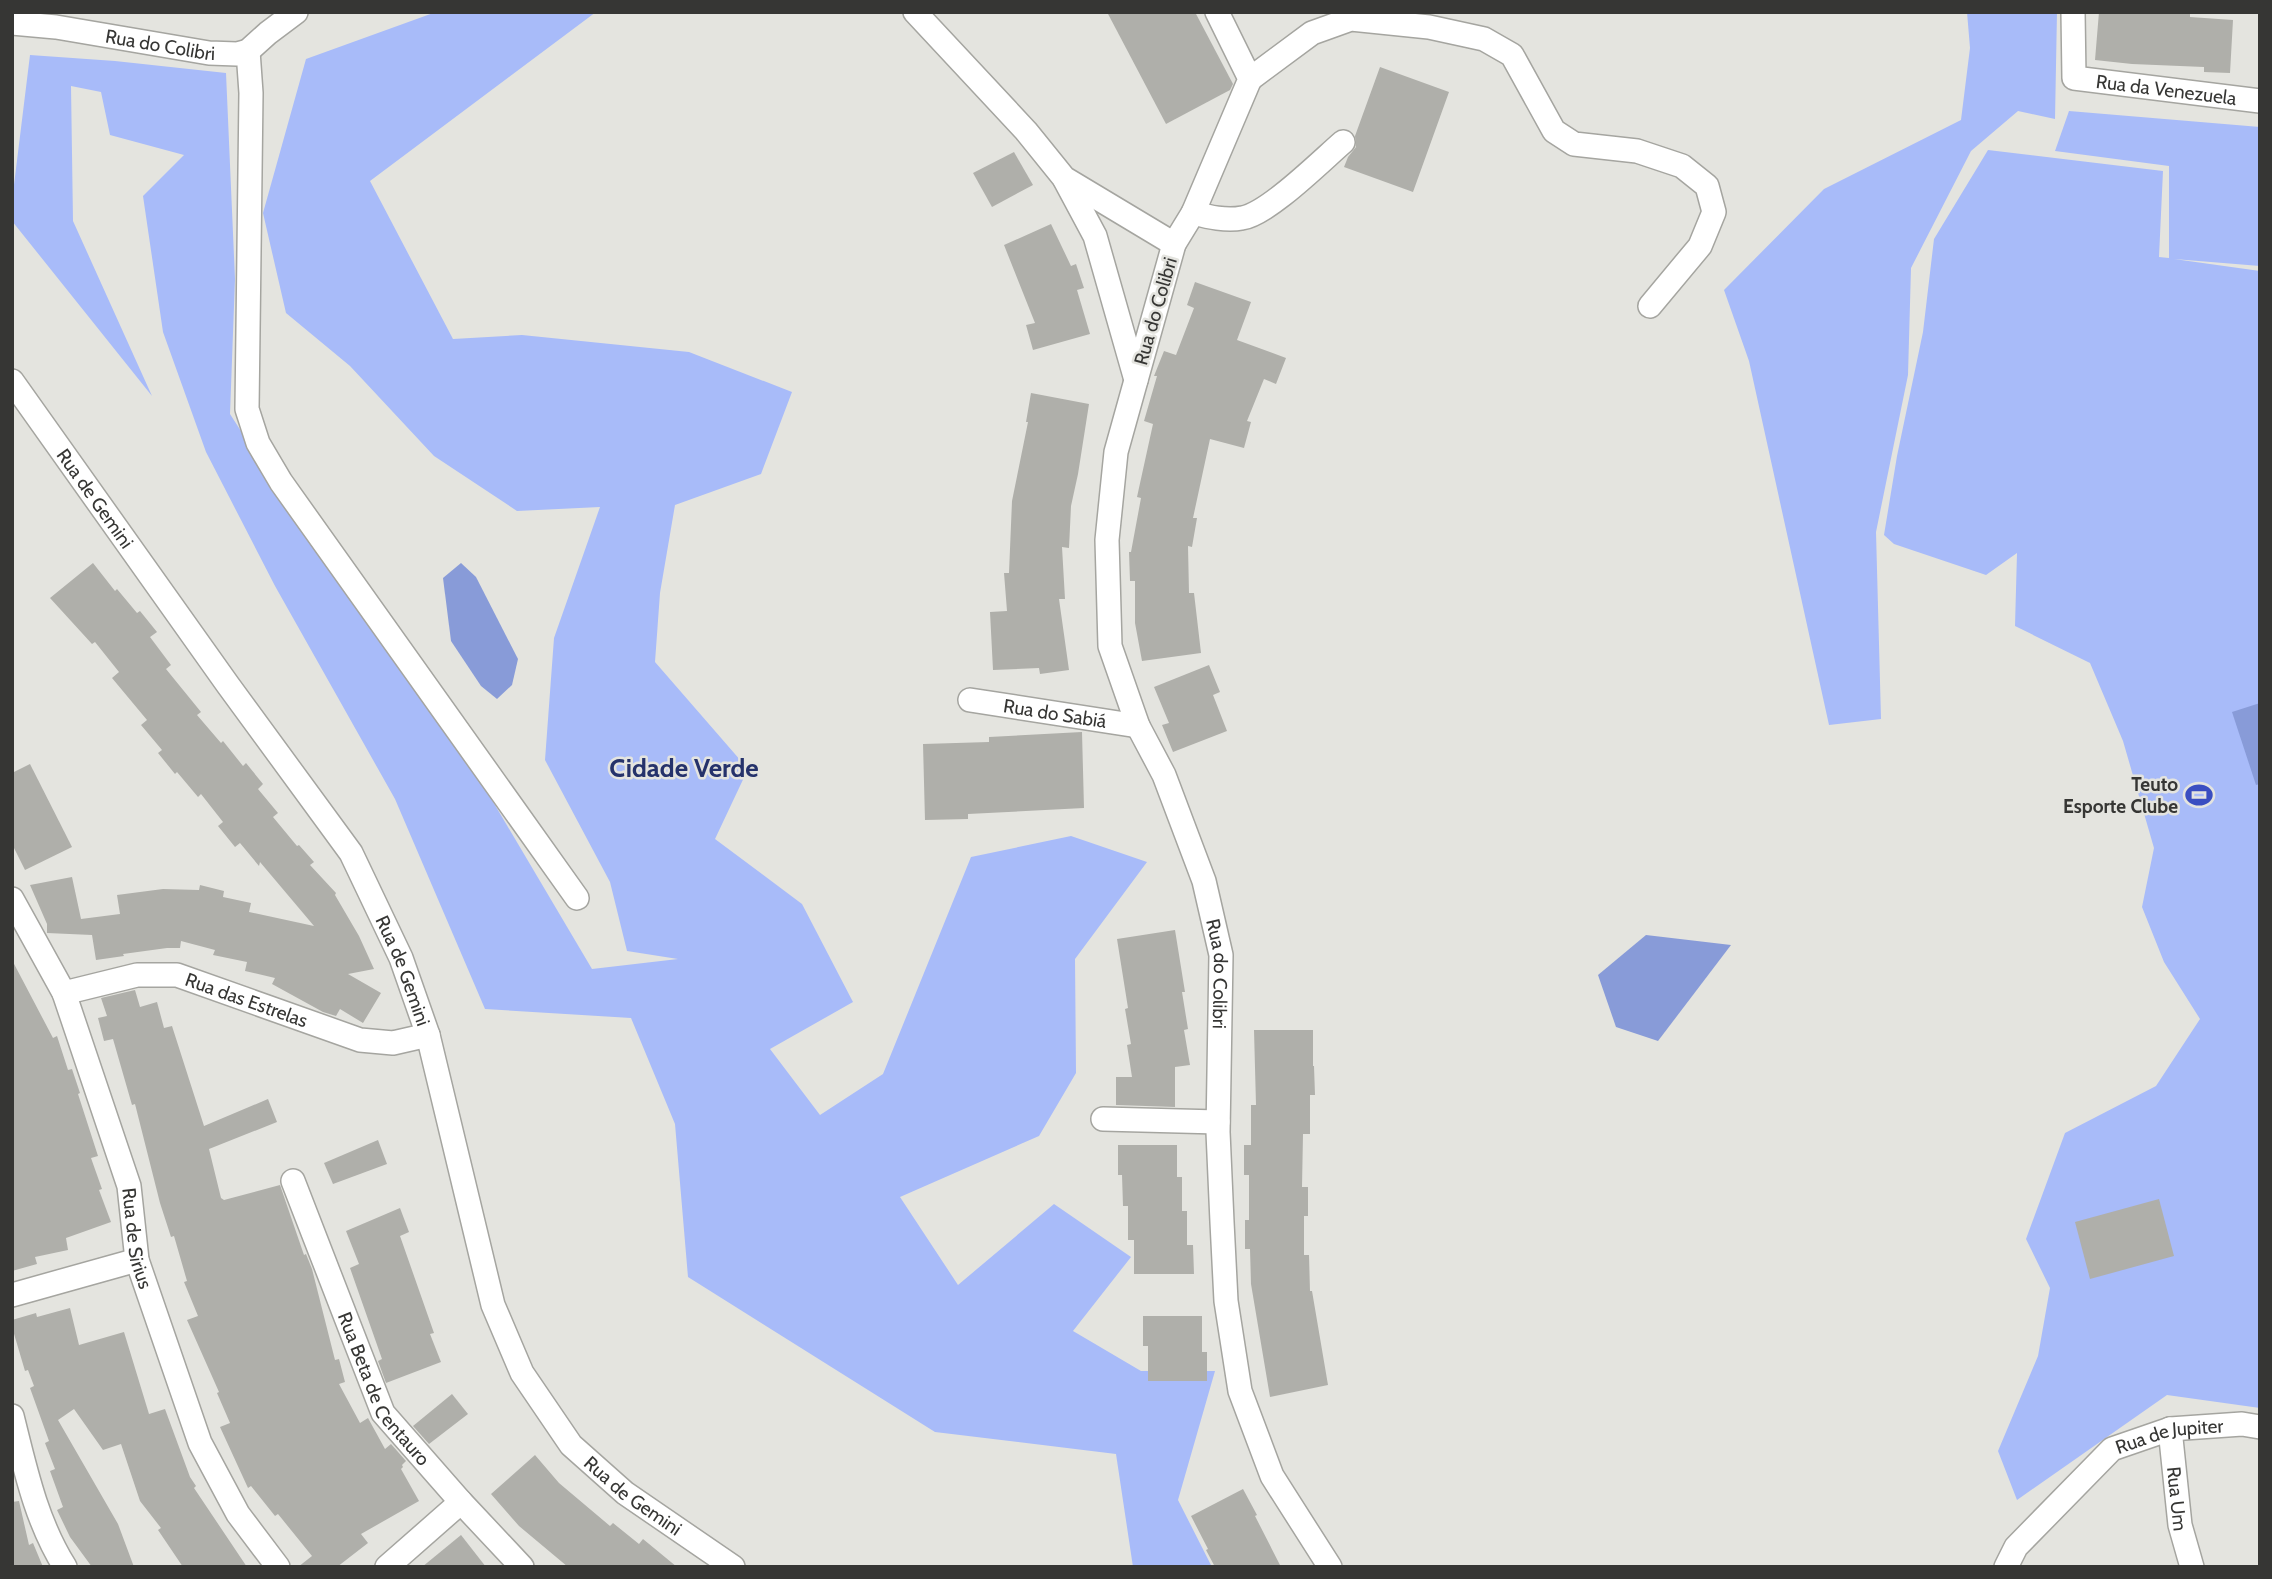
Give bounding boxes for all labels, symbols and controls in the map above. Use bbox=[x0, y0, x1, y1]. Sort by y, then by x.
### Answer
street label: Rua do Colibri bbox=[104, 25, 215, 65]
street label: Rua da Venezuela bbox=[2095, 70, 2238, 110]
street label: Rua do Colibri bbox=[1129, 255, 1182, 368]
street label: Rua de Gemini bbox=[52, 444, 138, 553]
street label: Rua do Sabiá bbox=[1002, 694, 1108, 733]
district label: Cidade Verde bbox=[609, 752, 759, 784]
place label: Teuto Esporte Clube bbox=[2063, 773, 2178, 818]
sports icon: Teuto Esporte Clube bbox=[2184, 780, 2214, 810]
street label: Rua de Gemini bbox=[370, 912, 435, 1029]
street label: Rua do Colibri bbox=[1201, 916, 1232, 1029]
street label: Rua das Estrelas bbox=[182, 968, 311, 1033]
street label: Rua de Sirius bbox=[117, 1187, 157, 1292]
street label: Rua Beta de Centauro bbox=[333, 1309, 435, 1470]
street label: Rua de Jupiter bbox=[2112, 1414, 2224, 1459]
street label: Rua de Gemini bbox=[579, 1451, 686, 1540]
street label: Rua Um bbox=[2162, 1465, 2192, 1532]

